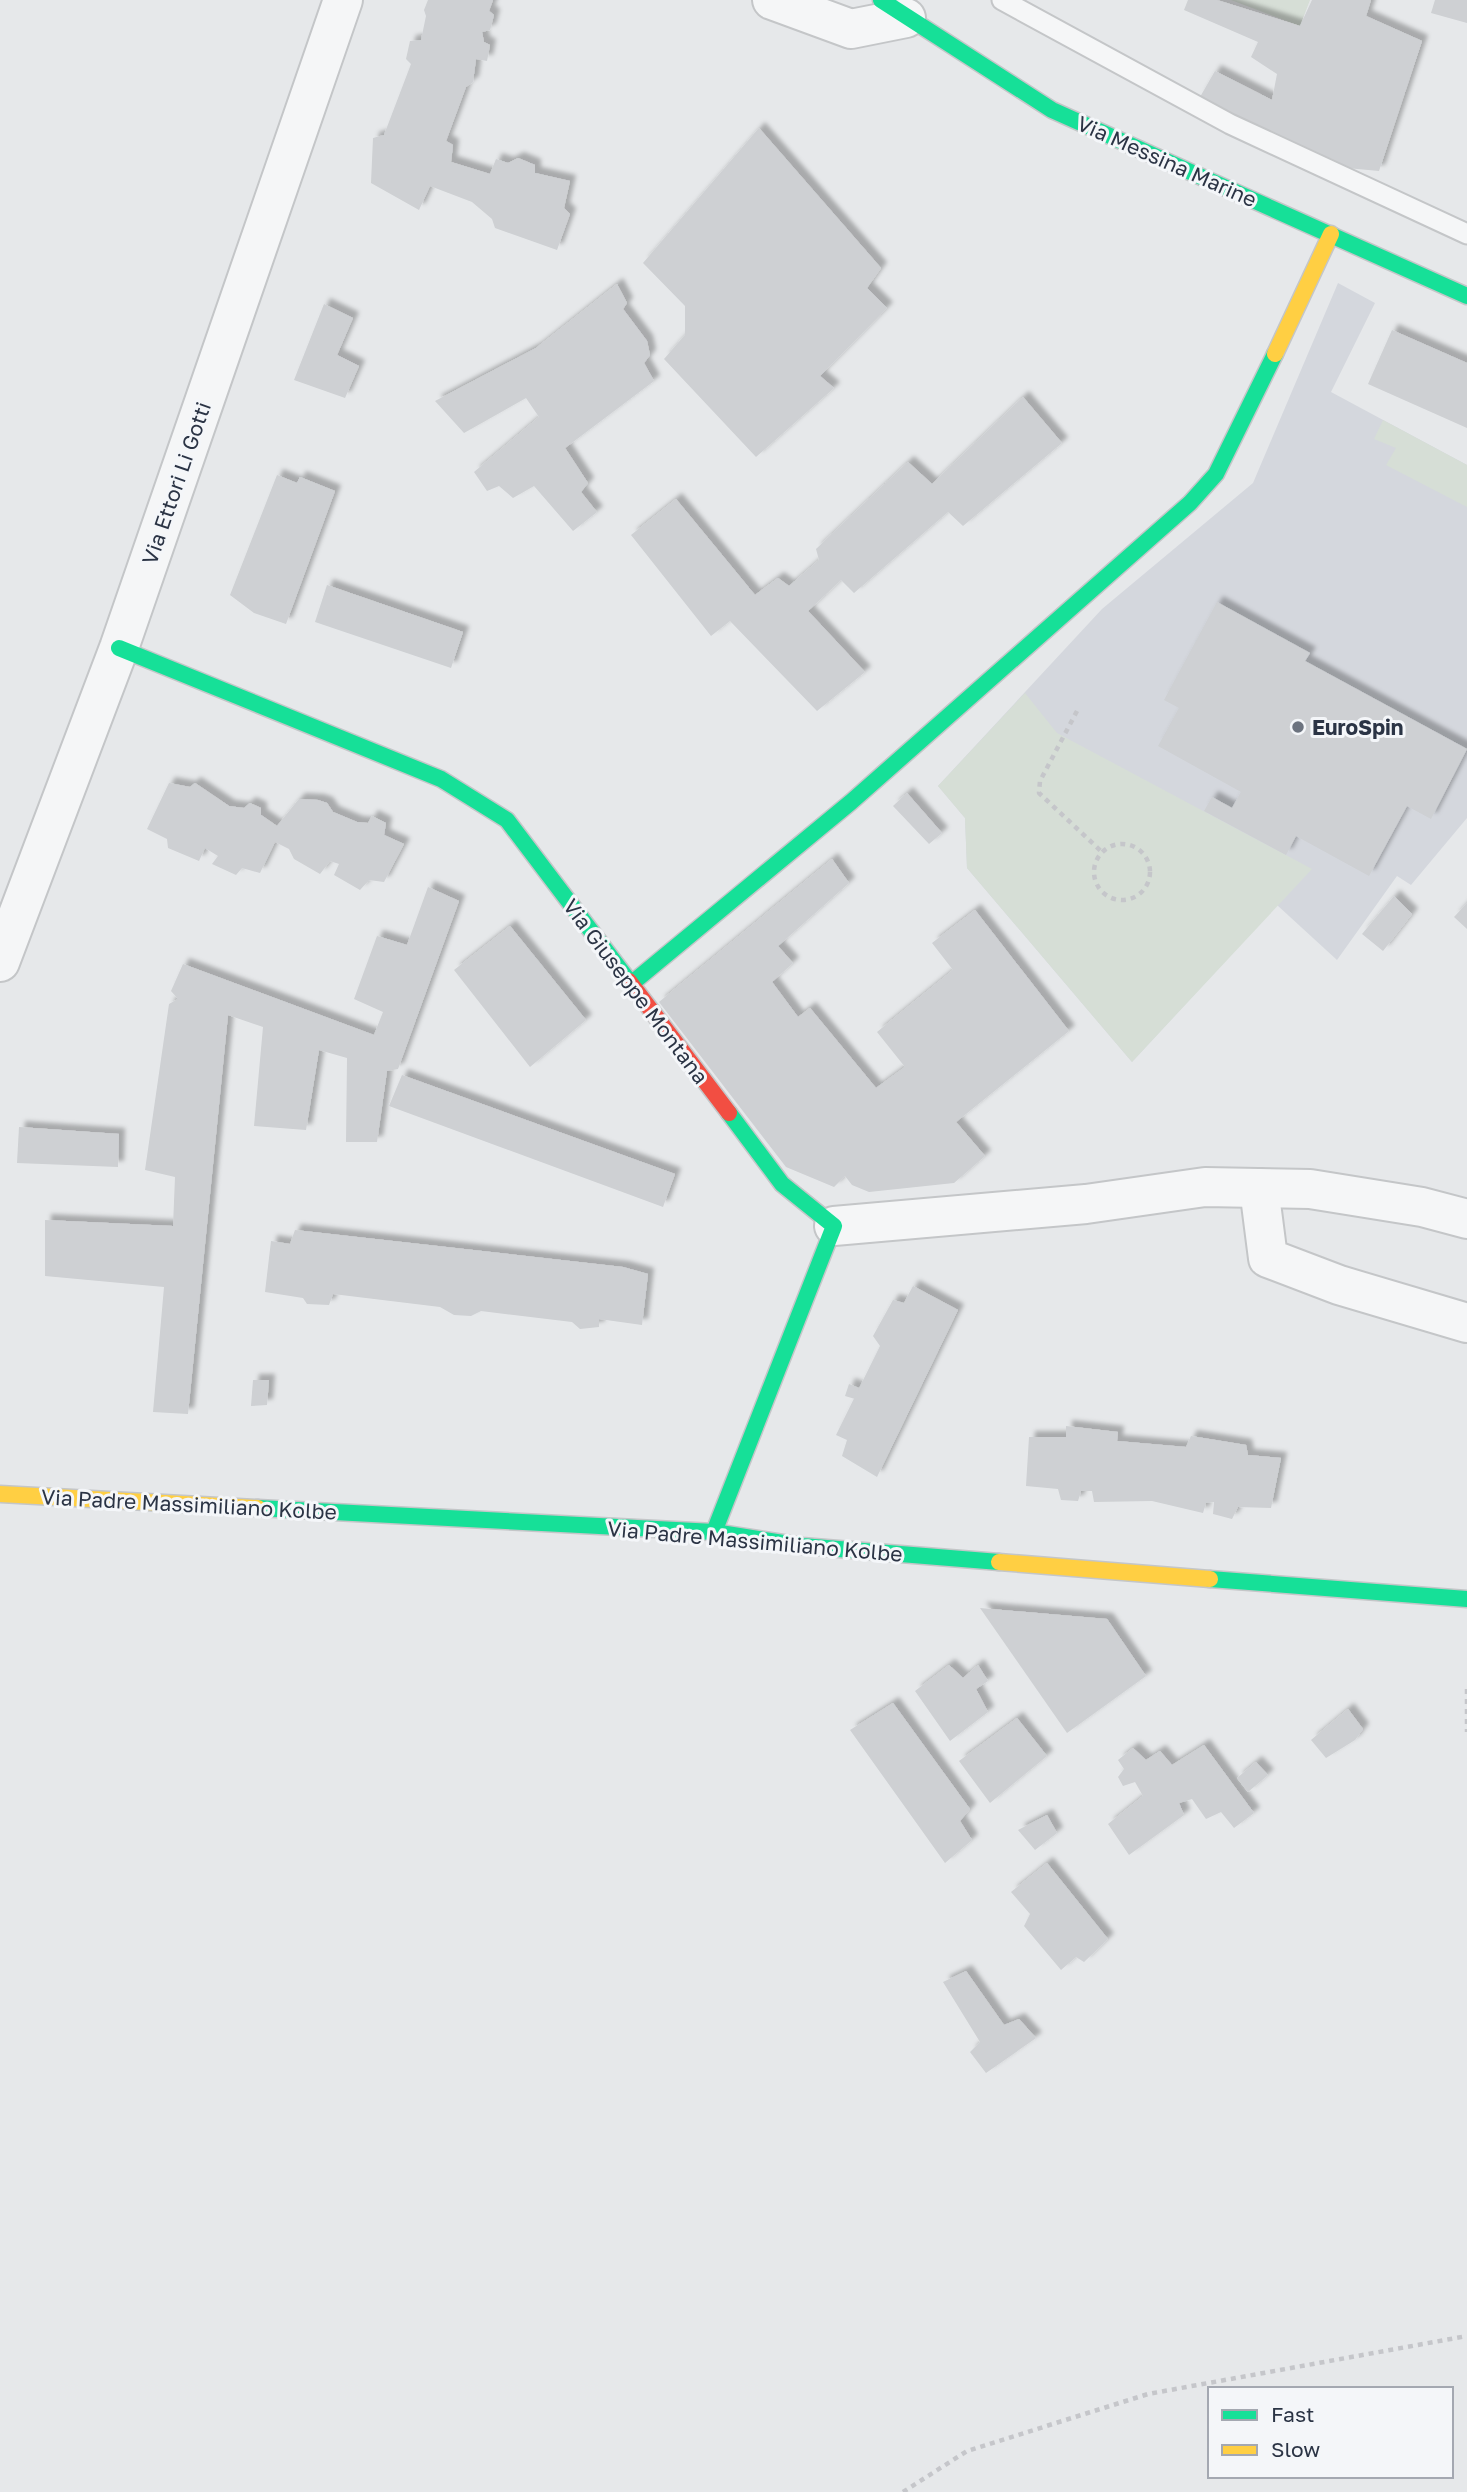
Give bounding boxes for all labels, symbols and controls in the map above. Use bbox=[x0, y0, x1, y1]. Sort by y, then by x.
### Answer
street label: Via Messina Marine bbox=[1073, 110, 1261, 212]
street label: Via Ettori Li Gotti bbox=[136, 398, 216, 568]
place label: EuroSpin bbox=[1312, 714, 1404, 740]
marker: EuroSpin bbox=[1290, 719, 1306, 735]
street label: Via Giuseppe Montana bbox=[558, 893, 714, 1089]
street label: Via Padre Massimiliano Kolbe bbox=[40, 1483, 338, 1525]
street label: Via Padre Massimiliano Kolbe bbox=[606, 1515, 904, 1567]
legend bbox=[1208, 2387, 1453, 2478]
text: Fast bbox=[1271, 2401, 1314, 2427]
text: Slow bbox=[1271, 2436, 1320, 2462]

